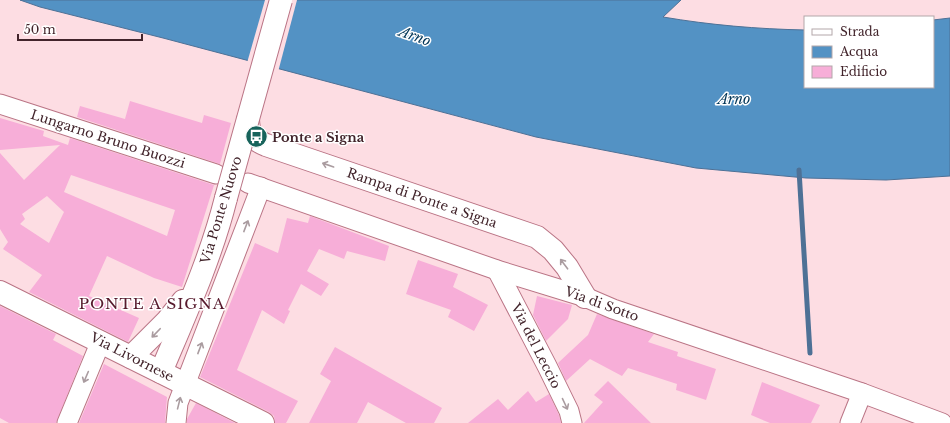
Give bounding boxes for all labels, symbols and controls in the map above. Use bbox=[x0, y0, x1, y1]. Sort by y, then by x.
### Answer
scale bar bbox=[18, 16, 142, 42]
legend bbox=[804, 16, 934, 88]
text: 50 m bbox=[24, 22, 56, 37]
water label: Arno bbox=[395, 22, 433, 50]
text: Strada bbox=[840, 24, 880, 39]
text: Acqua bbox=[839, 44, 878, 59]
text: Edificio bbox=[840, 64, 887, 79]
water label: Arno bbox=[716, 90, 750, 108]
street label: Lungarno Bruno Buozzi bbox=[29, 106, 188, 172]
bus stop icon: Ponte a Signa bbox=[243, 124, 269, 150]
place label: Ponte a Signa bbox=[272, 129, 365, 146]
street label: Via Ponte Nuovo bbox=[196, 154, 245, 267]
one-way arrow bbox=[322, 161, 335, 168]
street label: Rampa di Ponte a Signa bbox=[345, 164, 500, 232]
one-way arrow bbox=[242, 221, 250, 233]
one-way arrow bbox=[560, 259, 568, 270]
street label: Via di Sotto bbox=[562, 282, 641, 325]
district label: PONTE A SIGNA bbox=[79, 294, 225, 313]
street label: Via del Leccio bbox=[507, 300, 565, 391]
street label: Via Livornese bbox=[87, 328, 177, 385]
one-way arrow bbox=[151, 328, 161, 338]
one-way arrow bbox=[197, 342, 205, 354]
one-way arrow bbox=[81, 371, 89, 383]
one-way arrow bbox=[176, 397, 184, 410]
one-way arrow bbox=[562, 398, 569, 410]

